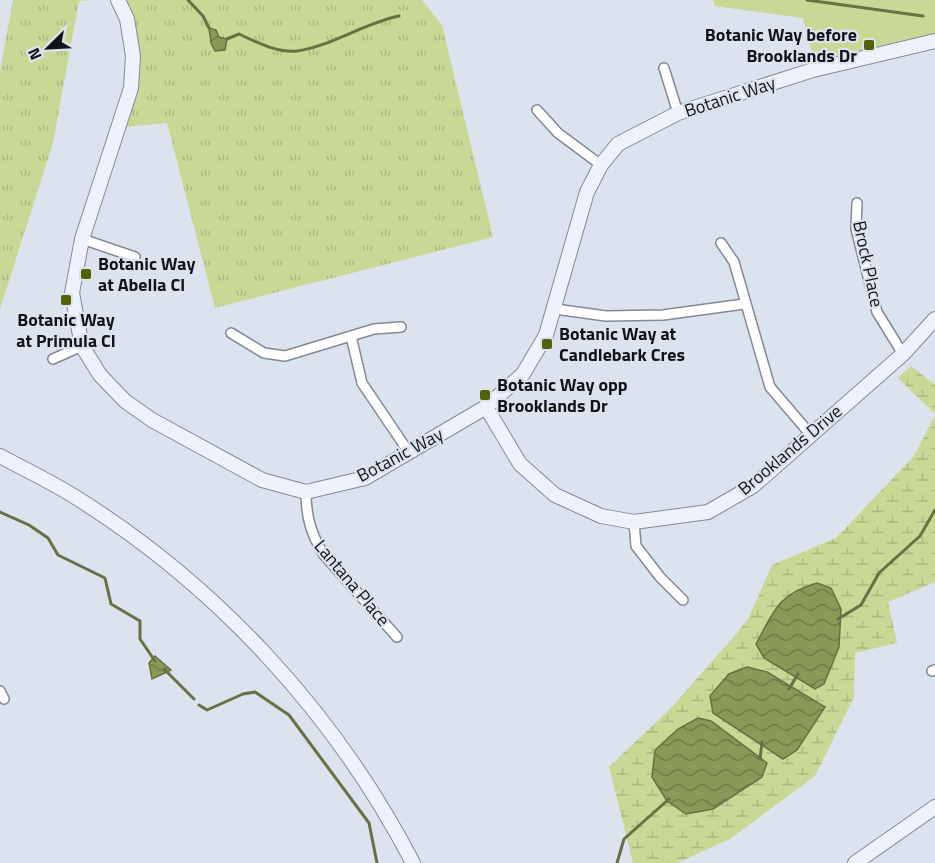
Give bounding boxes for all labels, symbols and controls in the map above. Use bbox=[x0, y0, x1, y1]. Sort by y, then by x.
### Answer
north arrow bbox=[18, 18, 78, 78]
place label: Botanic Way before Brooklands Dr bbox=[705, 21, 857, 69]
marker: Botanic Way before Brooklands Dr bbox=[862, 38, 876, 52]
text: N bbox=[21, 44, 48, 64]
street label: Botanic Way bbox=[681, 69, 779, 124]
street label: Brock Place bbox=[846, 218, 891, 310]
place label: Botanic Way at Abella Cl bbox=[98, 250, 195, 298]
marker: Botanic Way at Abella Cl bbox=[79, 267, 93, 281]
marker: Botanic Way at Primula Cl bbox=[59, 293, 73, 307]
place label: Botanic Way at Primula Cl bbox=[16, 306, 116, 354]
place label: Botanic Way at Candlebark Cres bbox=[559, 320, 685, 368]
marker: Botanic Way at Candlebark Cres bbox=[540, 337, 554, 351]
place label: Botanic Way opp Brooklands Dr bbox=[497, 371, 628, 419]
marker: Botanic Way opp Brooklands Dr bbox=[478, 388, 492, 402]
street label: Brooklands Drive bbox=[732, 398, 848, 501]
street label: Botanic Way bbox=[352, 420, 448, 489]
street label: Lantana Place bbox=[308, 533, 397, 632]

